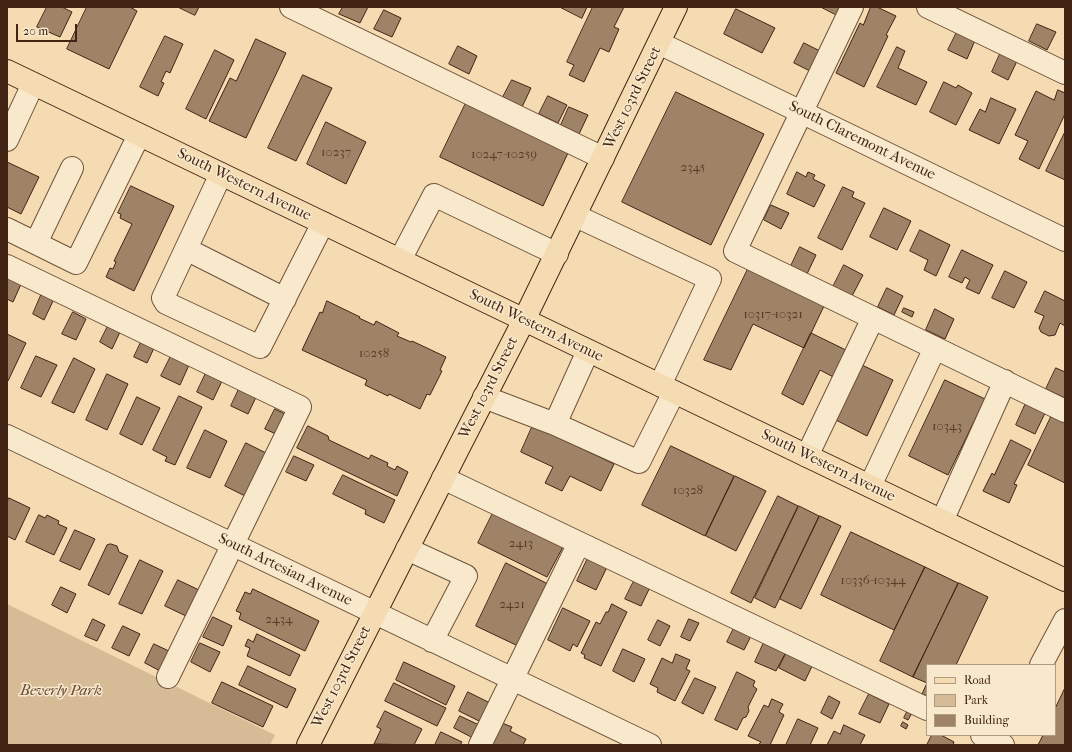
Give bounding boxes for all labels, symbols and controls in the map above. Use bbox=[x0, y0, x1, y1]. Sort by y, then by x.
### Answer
scale bar bbox=[18, 16, 79, 42]
text: 20 m bbox=[23, 24, 48, 38]
street label: West 103rd Street bbox=[600, 44, 666, 152]
street label: South Claremont Avenue bbox=[786, 98, 938, 184]
street label: South Western Avenue bbox=[174, 145, 314, 225]
house number: 10237 bbox=[321, 145, 351, 161]
house number: 10247-10259 bbox=[471, 147, 537, 163]
house number: 2345 bbox=[681, 160, 705, 176]
street label: South Western Avenue bbox=[466, 286, 606, 366]
house number: 10317-10321 bbox=[743, 307, 803, 323]
street label: West 103rd Street bbox=[456, 334, 522, 442]
house number: 10258 bbox=[359, 346, 389, 362]
house number: 10343 bbox=[932, 419, 962, 435]
street label: South Western Avenue bbox=[758, 426, 898, 506]
house number: 10328 bbox=[673, 483, 703, 499]
street label: South Artesian Avenue bbox=[215, 530, 355, 610]
house number: 2413 bbox=[509, 536, 533, 552]
house number: 10336-10344 bbox=[840, 573, 906, 589]
house number: 2421 bbox=[499, 597, 525, 613]
house number: 2434 bbox=[265, 612, 293, 628]
street label: West 103rd Street bbox=[309, 623, 375, 731]
legend bbox=[926, 664, 1056, 736]
text: Road bbox=[964, 673, 991, 687]
park label: Beverly Park bbox=[20, 682, 102, 700]
text: Park bbox=[964, 693, 988, 707]
text: Building bbox=[964, 713, 1009, 727]

